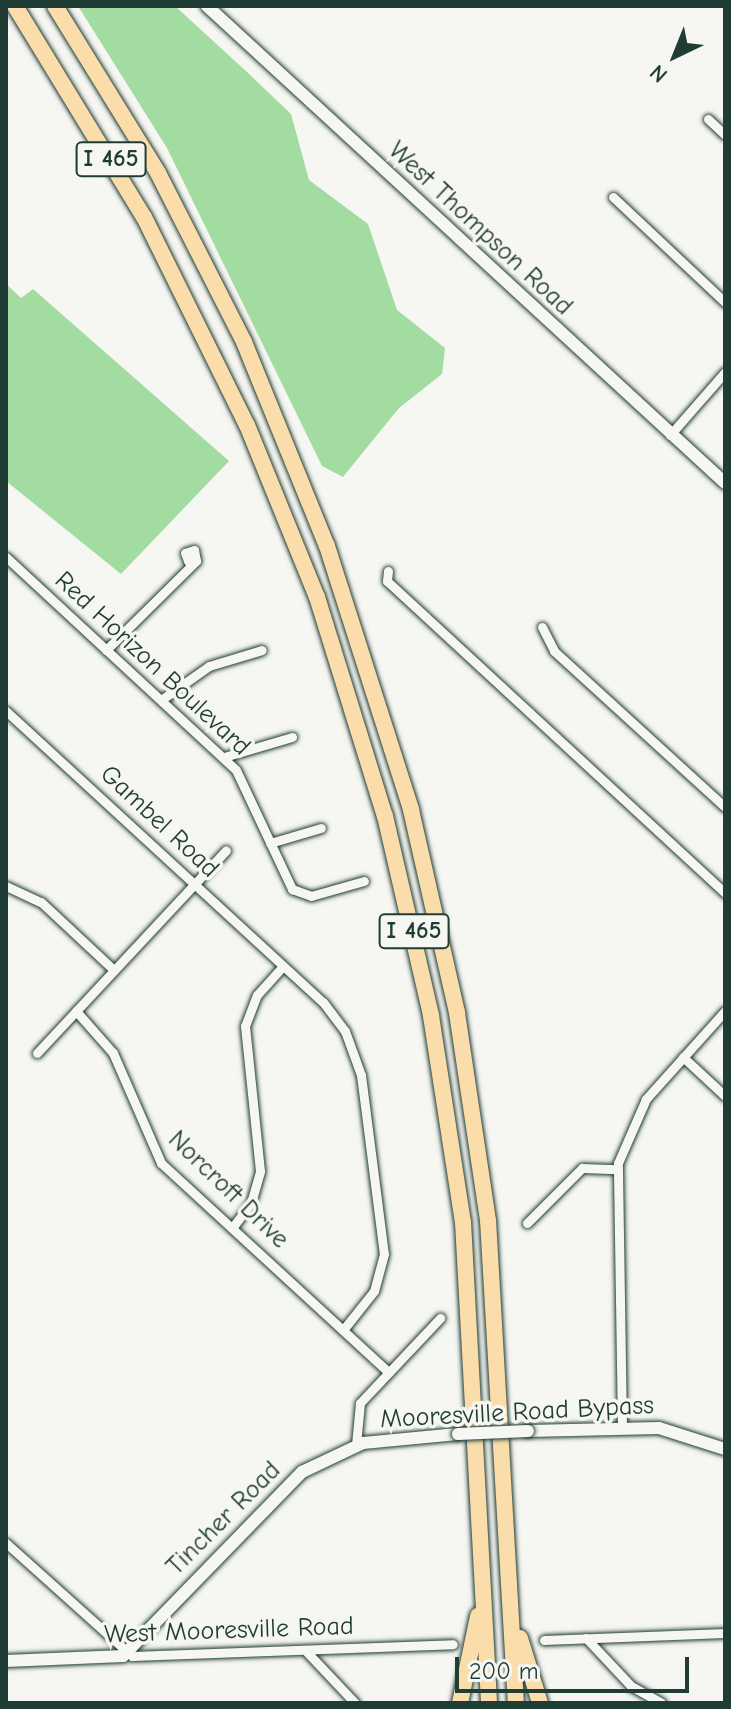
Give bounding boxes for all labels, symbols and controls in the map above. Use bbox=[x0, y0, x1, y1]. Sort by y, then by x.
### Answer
north arrow bbox=[635, 16, 715, 96]
text: N bbox=[645, 59, 673, 88]
street label: West Thompson Road bbox=[381, 135, 579, 323]
road number: I 465 bbox=[75, 139, 147, 179]
street label: Red Horizon Boulevard bbox=[48, 565, 256, 763]
street label: Gambel Road bbox=[93, 759, 225, 885]
road number: I 465 bbox=[378, 911, 450, 951]
street label: Norcroft Drive bbox=[161, 1125, 295, 1255]
street label: Mooresville Road Bypass bbox=[379, 1390, 655, 1436]
street label: Tincher Road bbox=[160, 1455, 288, 1583]
street label: West Mooresville Road bbox=[104, 1611, 354, 1651]
scale bar bbox=[459, 1641, 693, 1691]
text: 200 m bbox=[469, 1657, 539, 1685]

